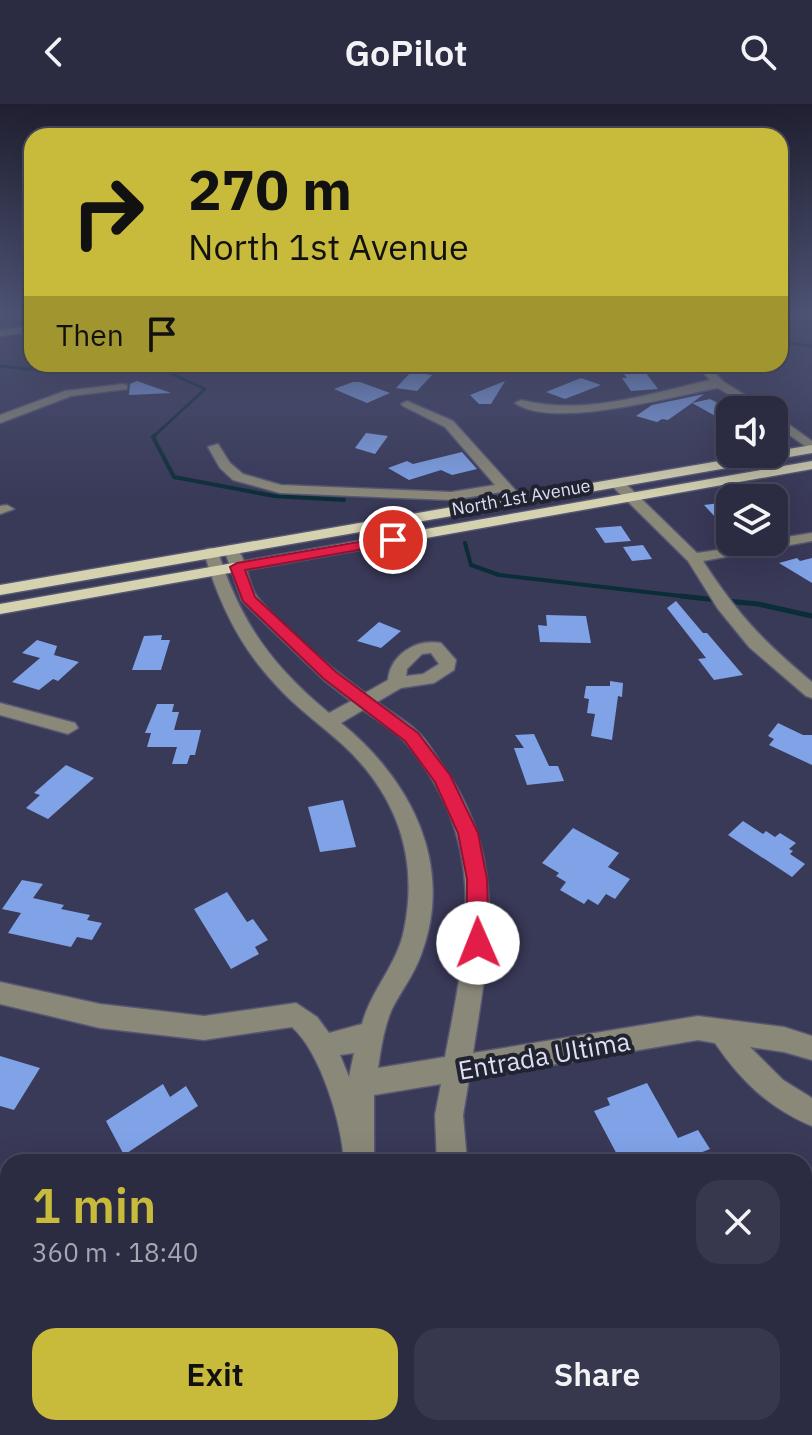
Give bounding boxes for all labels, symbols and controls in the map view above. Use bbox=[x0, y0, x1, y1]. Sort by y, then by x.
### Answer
text: GoPilot bbox=[344, 29, 468, 76]
icon: back bbox=[32, 30, 76, 74]
icon: search bbox=[736, 30, 780, 74]
text: 270 m bbox=[188, 153, 352, 225]
icon: right bbox=[56, 160, 160, 264]
text: North 1st Avenue bbox=[188, 223, 469, 270]
icon: arrive bbox=[140, 312, 184, 356]
text: Then bbox=[56, 315, 124, 354]
map controls bbox=[716, 396, 788, 556]
button: sound bbox=[716, 396, 788, 468]
street label: North 1st Avenue bbox=[450, 473, 592, 521]
button: layers bbox=[716, 484, 788, 556]
pin bbox=[359, 506, 427, 574]
icon: arrive bbox=[371, 518, 415, 562]
position arrow bbox=[436, 901, 520, 985]
street label: Entrada Ultima bbox=[455, 1023, 633, 1087]
text: 1 min bbox=[32, 1174, 156, 1236]
button: close bbox=[696, 1180, 780, 1264]
text: 360 m · 18:40 bbox=[32, 1235, 198, 1269]
button: Exit bbox=[32, 1328, 398, 1420]
button: Share bbox=[414, 1328, 780, 1420]

